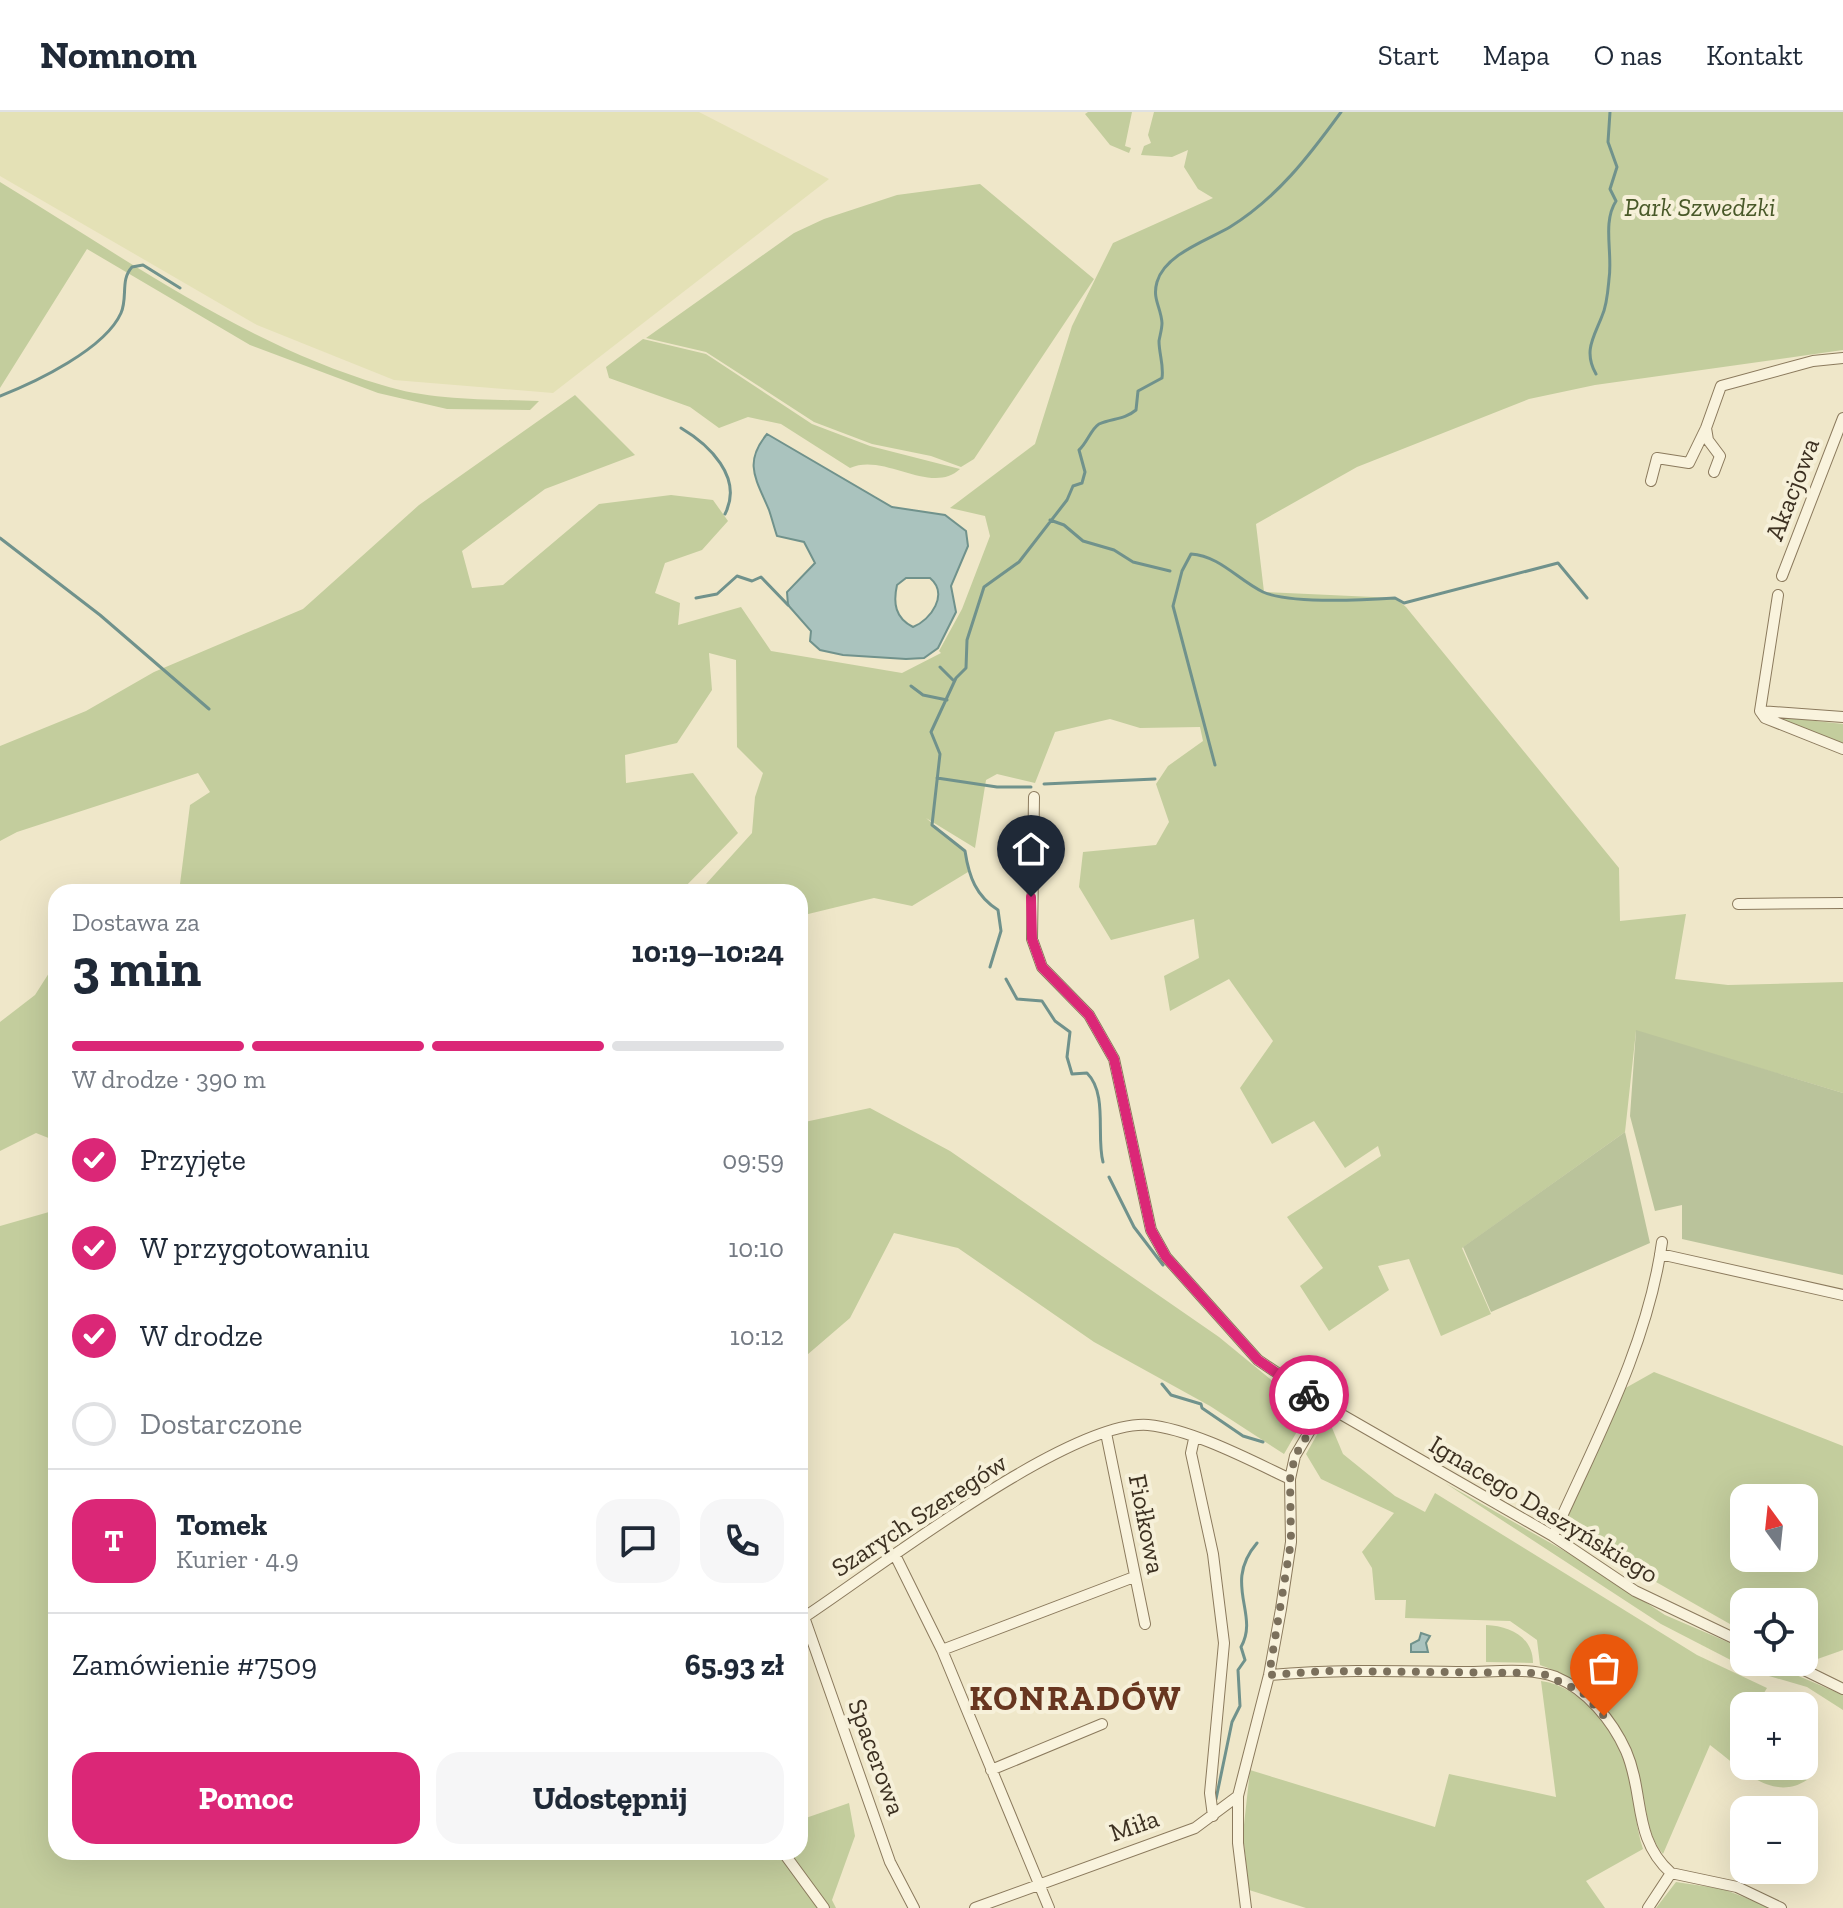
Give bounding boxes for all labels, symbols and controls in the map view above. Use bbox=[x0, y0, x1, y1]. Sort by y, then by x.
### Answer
text: Nomnom bbox=[40, 32, 197, 78]
text: Start bbox=[1378, 39, 1439, 72]
text: Mapa bbox=[1483, 39, 1550, 72]
text: O nas bbox=[1594, 39, 1662, 72]
text: Kontakt bbox=[1706, 39, 1803, 72]
park label: Park Szwedzki bbox=[1624, 191, 1776, 223]
street label: Akacjowa bbox=[1758, 433, 1826, 545]
pin bbox=[997, 815, 1065, 897]
icon: home bbox=[1009, 827, 1053, 871]
text: Dostawa za bbox=[72, 906, 200, 938]
text: 10:19–10:24 bbox=[632, 934, 784, 970]
text: 3 min bbox=[72, 937, 201, 999]
text: W drodze · 390 m bbox=[72, 1063, 266, 1095]
icon: check bbox=[72, 1138, 116, 1182]
text: Przyjęte bbox=[140, 1142, 246, 1178]
text: 09:59 bbox=[722, 1144, 784, 1176]
icon: check bbox=[72, 1226, 116, 1270]
text: W przygotowaniu bbox=[140, 1230, 370, 1266]
text: 10:10 bbox=[728, 1232, 784, 1264]
icon: check bbox=[72, 1314, 116, 1358]
text: W drodze bbox=[140, 1318, 263, 1354]
text: 10:12 bbox=[730, 1320, 784, 1352]
courier bbox=[1269, 1355, 1349, 1435]
icon: bike bbox=[1287, 1373, 1331, 1417]
text: Dostarczone bbox=[140, 1406, 302, 1442]
street label: Ignacego Daszyńskiego bbox=[1424, 1428, 1664, 1590]
street label: Szarych Szeregów bbox=[825, 1446, 1013, 1584]
street label: Fiołkowa bbox=[1122, 1471, 1172, 1577]
north arrow bbox=[1730, 1484, 1818, 1572]
map controls bbox=[1730, 1484, 1818, 1884]
button: chat bbox=[596, 1499, 680, 1583]
button: phone bbox=[700, 1499, 784, 1583]
text: Tomek bbox=[176, 1507, 267, 1543]
text: T bbox=[104, 1523, 124, 1559]
text: Kurier · 4.9 bbox=[176, 1543, 299, 1575]
button: locate bbox=[1730, 1588, 1818, 1676]
pin bbox=[1570, 1634, 1638, 1716]
icon: bag bbox=[1582, 1646, 1626, 1690]
text: Zamówienie #7509 bbox=[72, 1647, 317, 1683]
text: 65.93 zł bbox=[685, 1647, 784, 1683]
district label: KONRADÓW bbox=[969, 1678, 1183, 1719]
button: + bbox=[1730, 1692, 1818, 1780]
street label: Spacerowa bbox=[841, 1694, 913, 1820]
button: Pomoc bbox=[72, 1752, 420, 1844]
button: Udostępnij bbox=[436, 1752, 784, 1844]
button: − bbox=[1730, 1796, 1818, 1884]
street label: Miła bbox=[1105, 1802, 1163, 1848]

